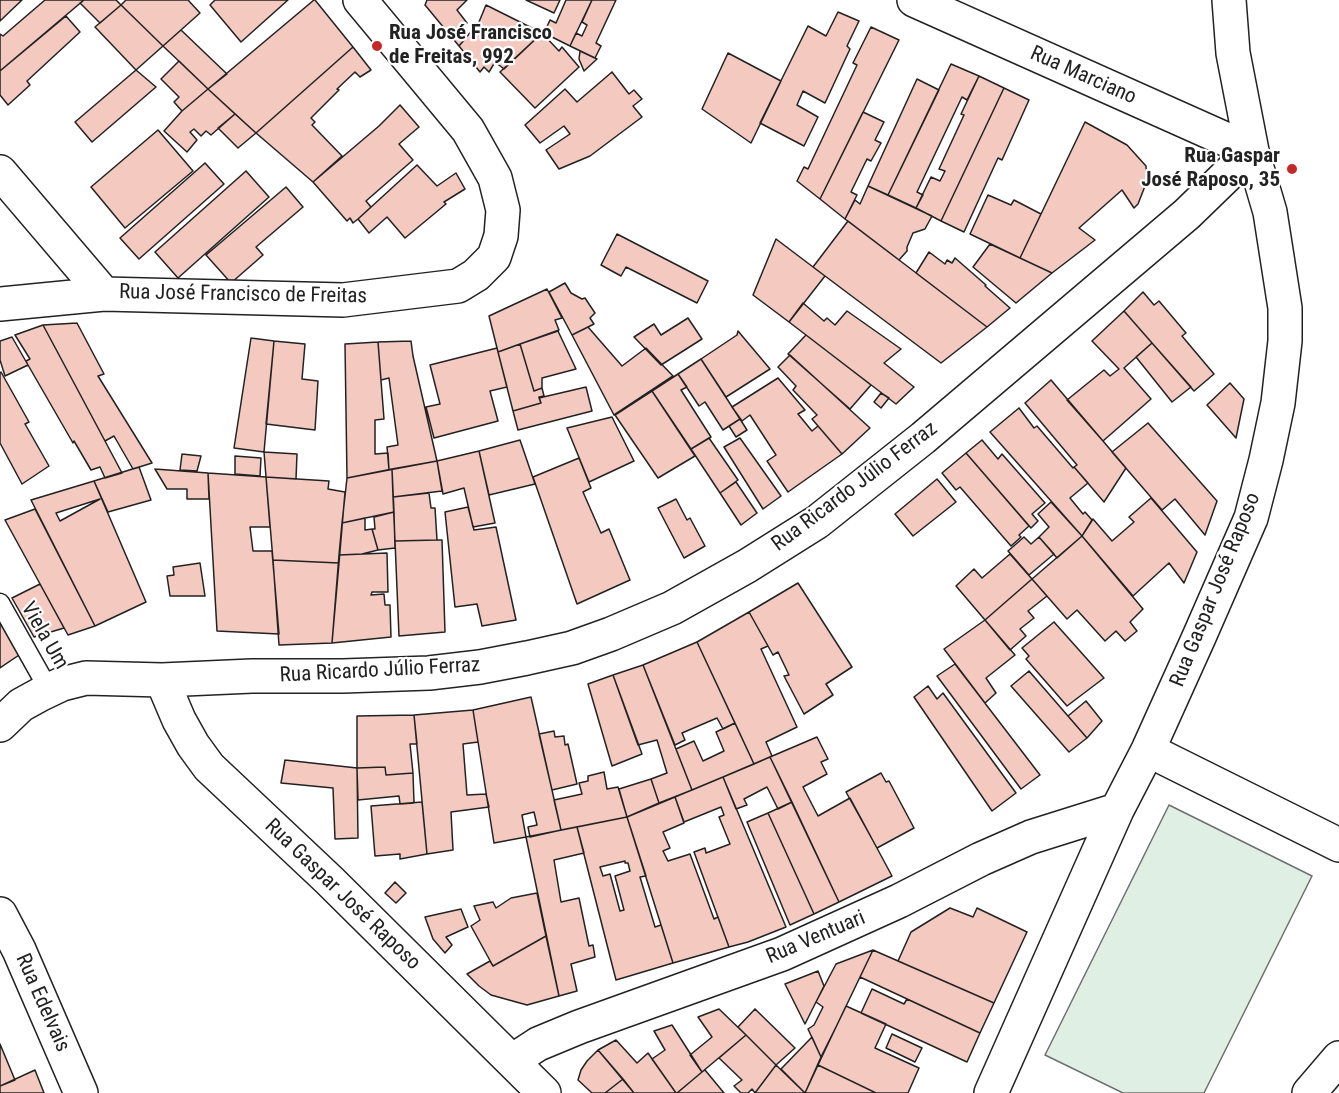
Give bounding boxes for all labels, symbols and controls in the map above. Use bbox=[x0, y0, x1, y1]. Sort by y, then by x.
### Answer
place label: Rua José Francisco de Freitas, 992 bbox=[389, 21, 552, 71]
marker: Rua José Francisco de Freitas, 992 bbox=[370, 39, 384, 53]
street label: Rua Marciano bbox=[1026, 41, 1140, 111]
place label: Rua Gaspar José Raposo, 35 bbox=[1141, 144, 1280, 194]
marker: Rua Gaspar José Raposo, 35 bbox=[1285, 162, 1299, 176]
street label: Rua José Francisco de Freitas bbox=[119, 280, 367, 310]
street label: Rua Ricardo Júlio Ferraz bbox=[767, 417, 943, 557]
street label: Rua Gaspar José Raposo bbox=[1166, 489, 1266, 691]
street label: Viela Um bbox=[15, 598, 73, 674]
street label: Rua Ricardo Júlio Ferraz bbox=[279, 653, 481, 689]
street label: Rua Gaspar José Raposo bbox=[259, 814, 425, 976]
street label: Rua Ventuari bbox=[763, 906, 869, 970]
street label: Rua Edelvais bbox=[9, 950, 75, 1056]

